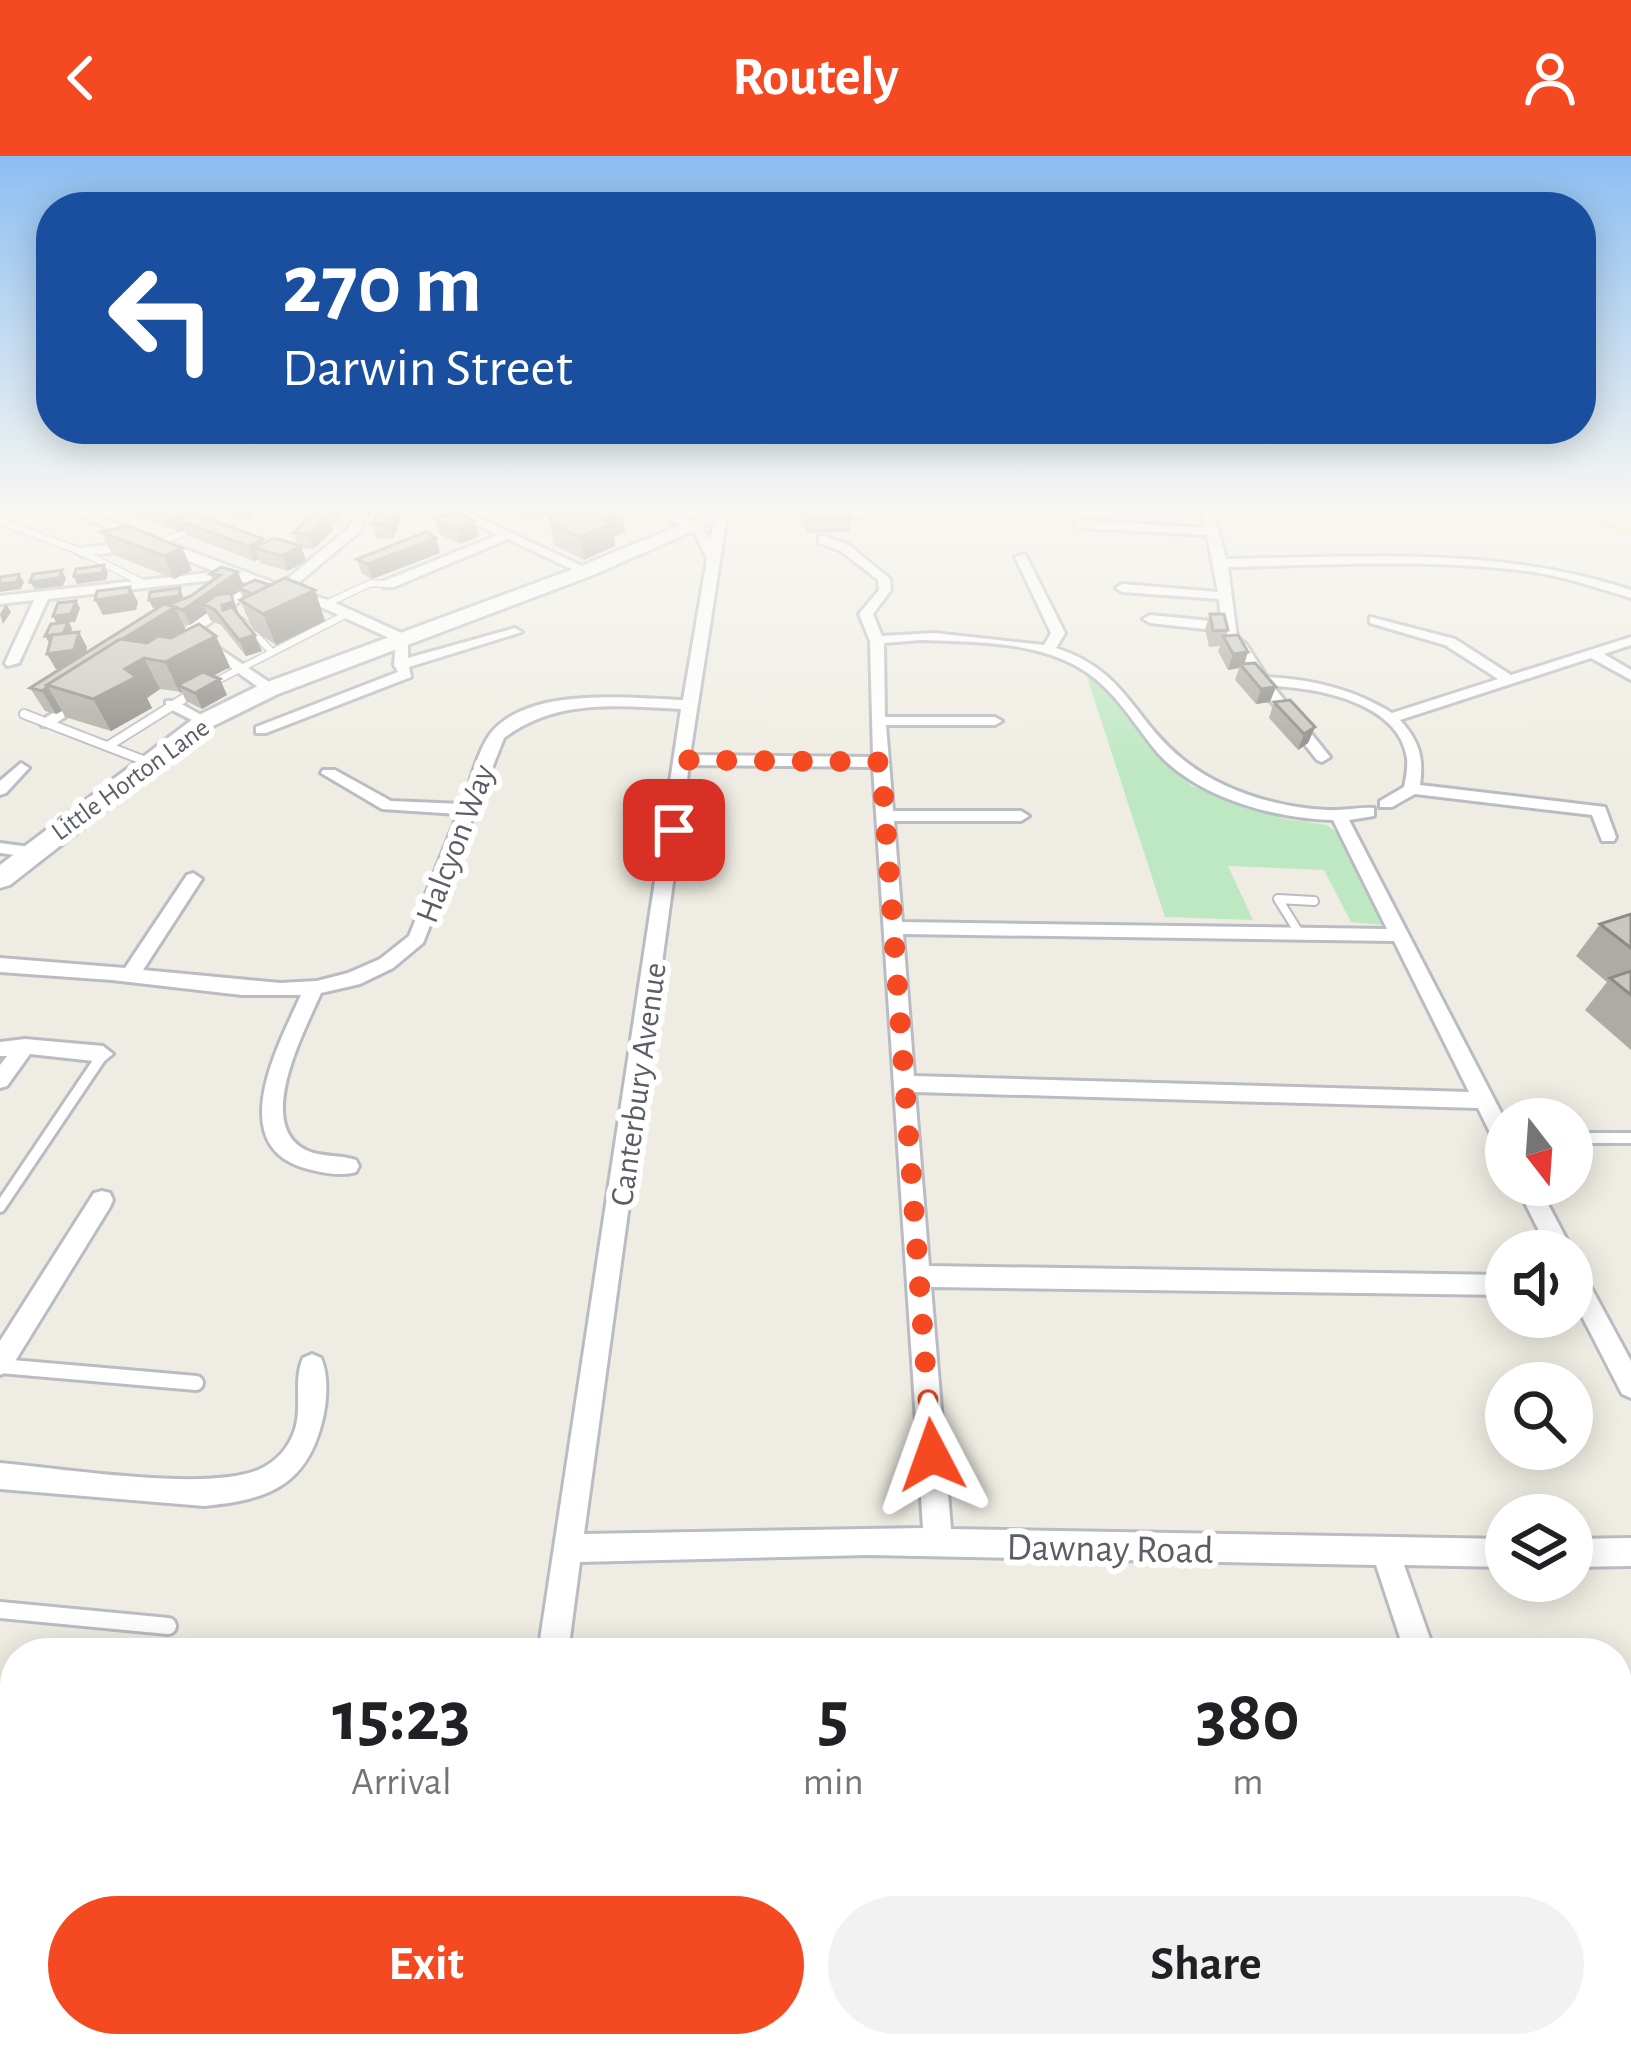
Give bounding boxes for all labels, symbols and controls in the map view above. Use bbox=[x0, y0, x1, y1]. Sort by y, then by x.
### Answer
icon: back bbox=[48, 45, 114, 111]
icon: person bbox=[1517, 45, 1583, 111]
text: Routely bbox=[732, 51, 899, 105]
icon: left bbox=[84, 240, 240, 396]
text: 270 m bbox=[282, 244, 482, 328]
text: Darwin Street bbox=[282, 342, 573, 396]
street label: Little Horton Lane bbox=[46, 713, 214, 845]
street label: Halcyon Way bbox=[411, 760, 502, 928]
pin bbox=[623, 779, 725, 881]
icon: arrive bbox=[641, 797, 707, 863]
street label: Canterbury Avenue bbox=[606, 961, 673, 1208]
north arrow bbox=[1485, 1098, 1593, 1206]
map controls bbox=[1485, 1098, 1593, 1602]
button: sound bbox=[1485, 1230, 1593, 1338]
button: search bbox=[1485, 1362, 1593, 1470]
position arrow bbox=[869, 1392, 995, 1518]
button: layers bbox=[1485, 1494, 1593, 1602]
street label: Dawnay Road bbox=[1006, 1528, 1214, 1571]
text: 15:23 bbox=[332, 1681, 471, 1753]
text: 5 bbox=[818, 1681, 849, 1753]
text: 380 bbox=[1196, 1681, 1300, 1753]
text: Arrival bbox=[351, 1763, 452, 1802]
text: min bbox=[803, 1763, 864, 1802]
text: m bbox=[1232, 1763, 1263, 1802]
button: Exit bbox=[48, 1896, 804, 2034]
button: Share bbox=[828, 1896, 1584, 2034]

